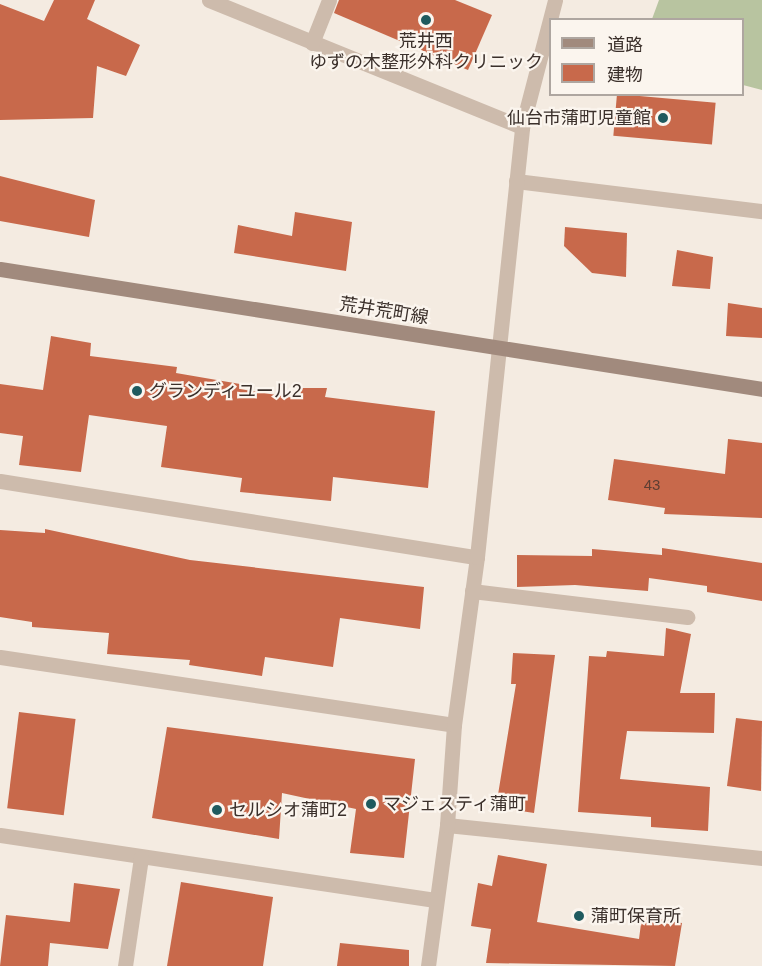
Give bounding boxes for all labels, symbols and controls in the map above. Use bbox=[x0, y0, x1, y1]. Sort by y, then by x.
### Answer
marker: 荒井西 ゆずの木整形外科クリニック bbox=[417, 11, 435, 29]
legend bbox=[549, 18, 744, 96]
place label: 荒井西 ゆずの木整形外科クリニック bbox=[309, 31, 543, 74]
text: 道路 bbox=[607, 35, 643, 55]
text: 建物 bbox=[607, 65, 643, 85]
place label: 仙台市蒲町児童館 bbox=[507, 107, 651, 129]
marker: 仙台市蒲町児童館 bbox=[656, 111, 670, 125]
street label: 荒井荒町線 bbox=[338, 293, 430, 329]
place label: グランディユール2 bbox=[149, 380, 303, 402]
marker: グランディユール2 bbox=[130, 384, 144, 398]
house number: 43 bbox=[644, 476, 660, 494]
place label: マジェスティ蒲町 bbox=[383, 793, 527, 815]
marker: マジェスティ蒲町 bbox=[364, 797, 378, 811]
place label: セルシオ蒲町2 bbox=[229, 799, 347, 821]
marker: セルシオ蒲町2 bbox=[210, 803, 224, 817]
place label: 蒲町保育所 bbox=[591, 905, 681, 927]
marker: 蒲町保育所 bbox=[572, 909, 586, 923]

